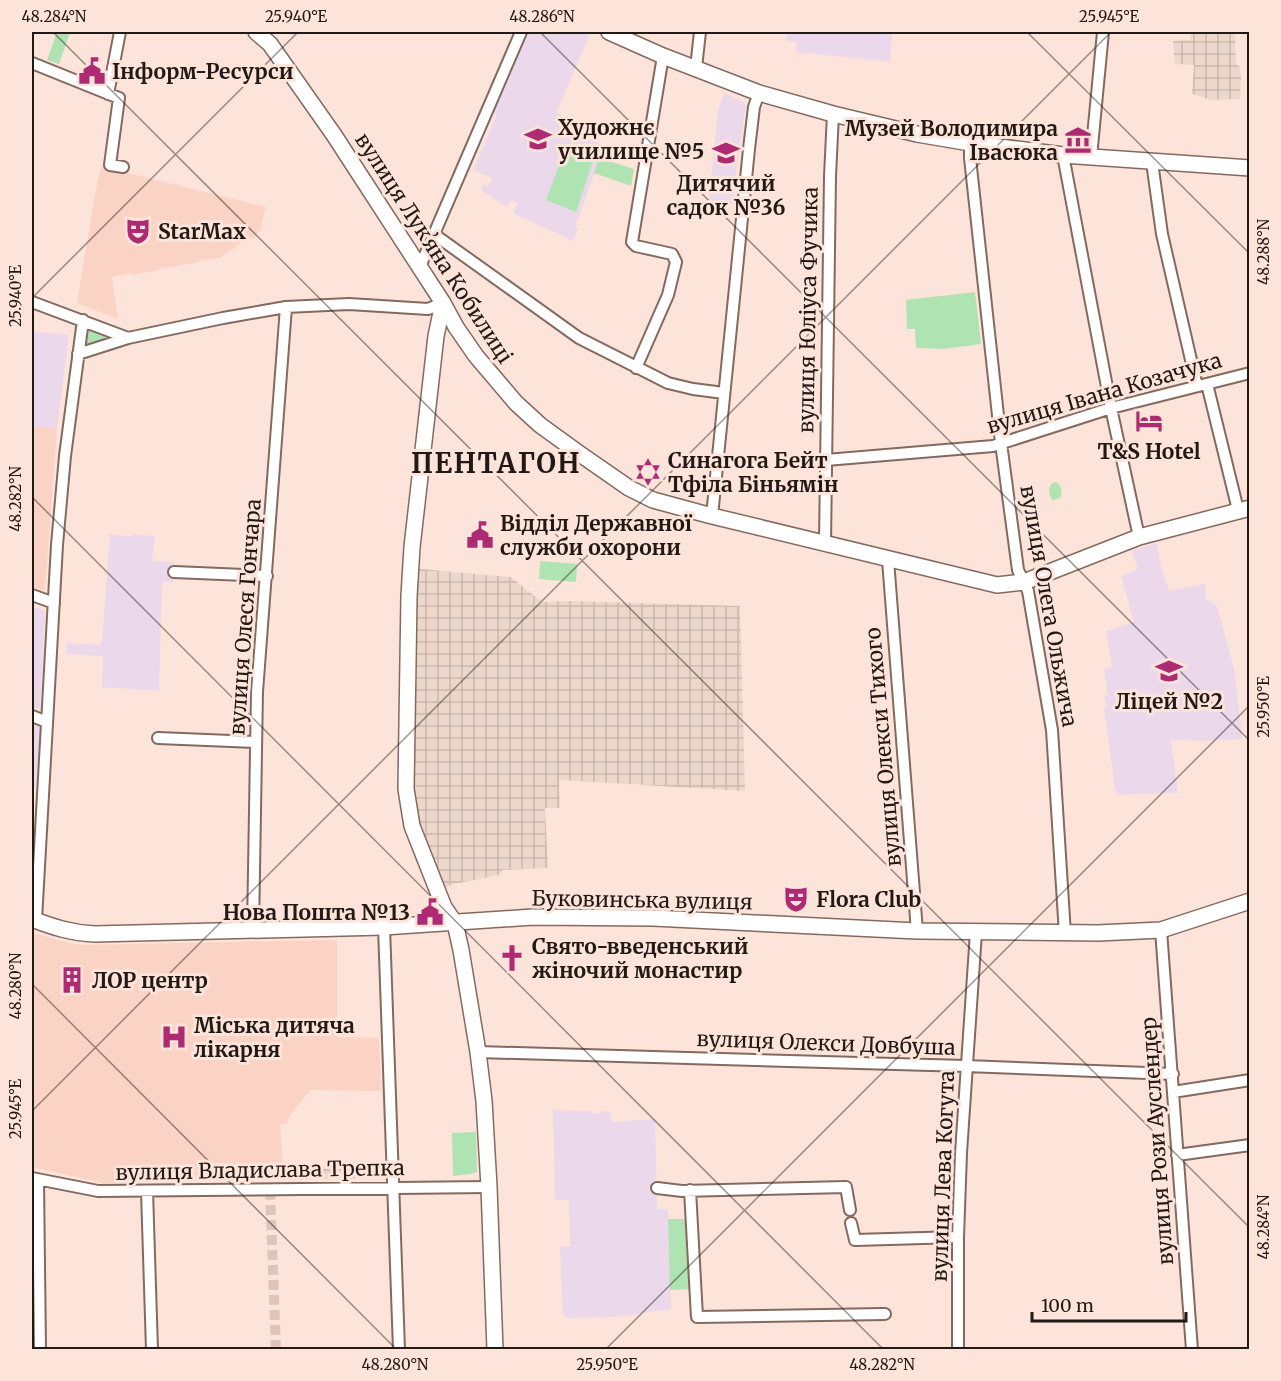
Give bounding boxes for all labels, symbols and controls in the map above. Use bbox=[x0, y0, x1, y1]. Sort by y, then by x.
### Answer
text: 48.284°N bbox=[22, 7, 87, 26]
text: 25.940°E bbox=[265, 7, 328, 26]
text: 48.286°N bbox=[509, 7, 575, 26]
text: 25.945°E bbox=[1079, 7, 1139, 26]
public building icon: Інформ-Ресурси bbox=[77, 56, 107, 86]
place label: Інформ-Ресурси bbox=[112, 58, 294, 85]
place label: Художнє училище №5 bbox=[558, 114, 704, 165]
place label: Музей Володимира Івасюка bbox=[845, 115, 1058, 166]
school or university icon: Художнє училище №5 bbox=[523, 124, 553, 154]
museum icon: Музей Володимира Івасюка bbox=[1063, 125, 1093, 155]
street label: вулиця Лукʼяна Кобилиці bbox=[349, 128, 519, 369]
school or university icon: Дитячий садок №36 bbox=[711, 138, 741, 168]
place label: Дитячий садок №36 bbox=[667, 170, 786, 221]
street label: вулиця Юліуса Фучика bbox=[792, 187, 824, 433]
theatre icon: StarMax bbox=[123, 216, 153, 246]
place label: StarMax bbox=[158, 218, 246, 245]
text: 48.288°N bbox=[1254, 219, 1273, 285]
text: 25.940°E bbox=[6, 264, 25, 327]
street label: вулиця Івана Козачука bbox=[983, 346, 1225, 440]
hotel icon: T&S Hotel bbox=[1134, 406, 1164, 436]
place label: T&S Hotel bbox=[1098, 438, 1201, 465]
district label: ПЕНТАГОН bbox=[411, 446, 581, 480]
place label: Синагога Бейт Тфіла Біньямін bbox=[668, 447, 839, 498]
synagogue icon: Синагога Бейт Тфіла Біньямін bbox=[633, 457, 663, 487]
text: 48.282°N bbox=[6, 466, 25, 532]
street label: вулиця Олега Ольжича bbox=[1014, 483, 1084, 729]
street label: вулиця Олеся Гончара bbox=[223, 498, 267, 736]
place label: Відділ Державної служби охорони bbox=[500, 510, 693, 561]
public building icon: Відділ Державної служби охорони bbox=[465, 520, 495, 550]
street label: вулиця Олекси Тихого bbox=[859, 626, 907, 868]
school or university icon: Ліцей №2 bbox=[1154, 656, 1184, 686]
text: 25.950°E bbox=[1254, 676, 1273, 738]
place label: Ліцей №2 bbox=[1115, 688, 1223, 715]
theatre icon: Flora Club bbox=[781, 884, 811, 914]
street label: Буковинська вулиця bbox=[531, 885, 753, 915]
place label: Flora Club bbox=[816, 886, 921, 913]
public building icon: Нова Пошта №13 bbox=[415, 897, 445, 927]
place label: Нова Пошта №13 bbox=[223, 899, 410, 926]
place label: Свято-введенський жіночий монастир bbox=[532, 933, 749, 984]
church icon: Свято-введенський жіночий монастир bbox=[497, 943, 527, 973]
text: 48.280°N bbox=[6, 952, 25, 1019]
building icon: ЛОР центр bbox=[57, 965, 87, 995]
place label: ЛОР центр bbox=[92, 967, 208, 994]
place label: Міська дитяча лікарня bbox=[194, 1012, 355, 1063]
street label: вулиця Рози Ауслендер bbox=[1135, 1016, 1179, 1266]
hospital icon: Міська дитяча лікарня bbox=[159, 1022, 189, 1052]
street label: вулиця Олекси Довбуша bbox=[696, 1025, 956, 1061]
street label: вулиця Лева Когута bbox=[926, 1070, 960, 1282]
text: 25.945°E bbox=[6, 1079, 25, 1139]
street label: вулиця Владислава Трепка bbox=[115, 1154, 405, 1186]
text: 48.284°N bbox=[1254, 1194, 1273, 1259]
scale bar bbox=[1032, 1285, 1186, 1323]
text: 100 m bbox=[1041, 1294, 1094, 1317]
text: 48.280°N bbox=[362, 1355, 429, 1374]
text: 25.950°E bbox=[576, 1355, 638, 1374]
text: 48.282°N bbox=[849, 1355, 915, 1374]

